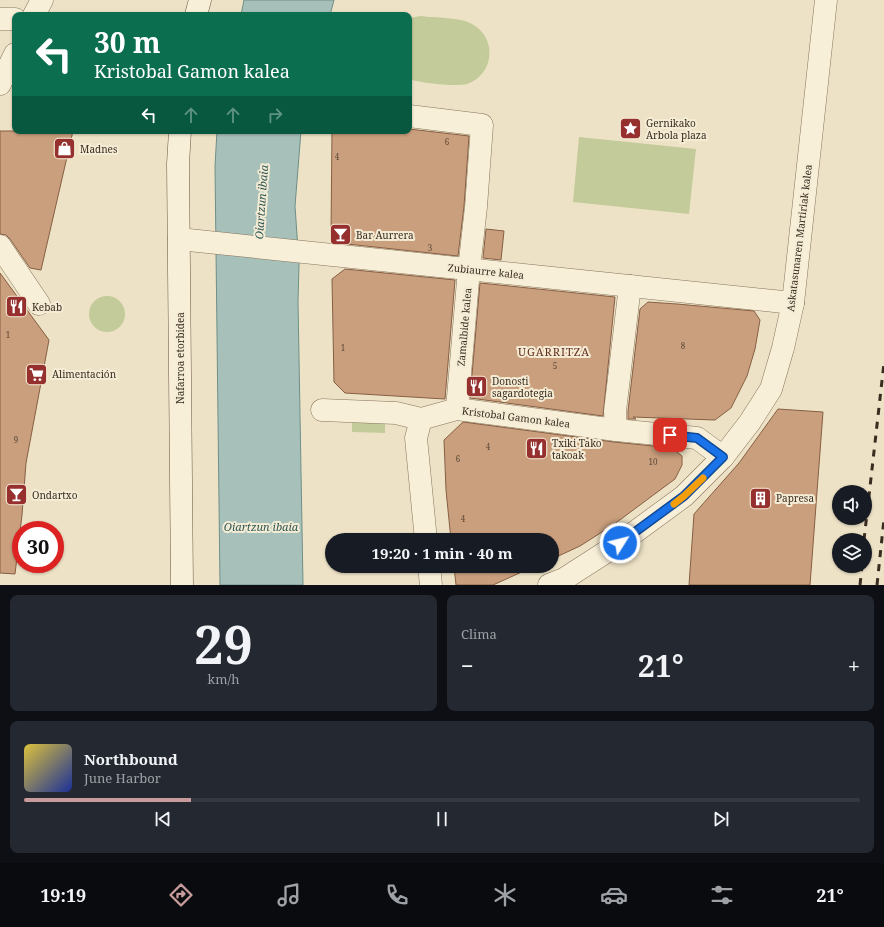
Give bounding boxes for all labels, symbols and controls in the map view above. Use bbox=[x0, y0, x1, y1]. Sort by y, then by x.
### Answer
text: 30 m bbox=[94, 23, 161, 61]
icon: left bbox=[28, 28, 80, 80]
text: Kristobal Gamon kalea bbox=[94, 59, 290, 83]
icon: left bbox=[138, 104, 160, 126]
icon: ahead bbox=[180, 104, 202, 126]
icon: ahead bbox=[222, 104, 244, 126]
icon: right bbox=[264, 104, 286, 126]
place icon: Gernikako Arbola plaza bbox=[618, 116, 644, 142]
place label: Gernikako Arbola plaza bbox=[646, 116, 707, 142]
shop icon: Madnes bbox=[51, 136, 77, 162]
house number: 6 bbox=[445, 136, 450, 147]
place label: Madnes bbox=[80, 142, 118, 156]
house number: 4 bbox=[335, 151, 340, 162]
street label: Askatasunaren Martiriak kalea bbox=[783, 163, 815, 312]
water label: Oiartzun ibaia bbox=[251, 164, 271, 240]
bar icon: Bar Aurrera bbox=[328, 222, 354, 248]
place label: Bar Aurrera bbox=[356, 228, 414, 242]
house number: 3 bbox=[428, 242, 433, 253]
street label: Zubiaurre kalea bbox=[447, 260, 525, 282]
street label: Zamalbide kalea bbox=[454, 287, 474, 367]
restaurant icon: Kebab bbox=[4, 294, 30, 320]
place label: Kebab bbox=[32, 300, 62, 314]
street label: Nafarroa etorbidea bbox=[173, 312, 187, 404]
house number: 1 bbox=[6, 329, 10, 340]
house number: 8 bbox=[681, 340, 686, 351]
house number: 1 bbox=[341, 342, 345, 353]
district label: UGARRITZA bbox=[518, 344, 590, 359]
house number: 5 bbox=[553, 360, 557, 371]
supermarket icon: Alimentación bbox=[24, 361, 50, 387]
place label: Alimentación bbox=[52, 367, 117, 381]
restaurant icon: Donosti sagardotegia bbox=[463, 374, 489, 400]
place label: Donosti sagardotegia bbox=[492, 374, 553, 400]
street label: Kristobal Gamon kalea bbox=[461, 403, 571, 431]
pin bbox=[653, 418, 687, 452]
icon: arrive bbox=[659, 424, 681, 446]
house number: 9 bbox=[14, 434, 18, 445]
restaurant icon: Txiki Tako takoak bbox=[524, 436, 550, 462]
place label: Txiki Tako takoak bbox=[552, 436, 602, 462]
house number: 4 bbox=[486, 441, 491, 452]
house number: 6 bbox=[456, 453, 461, 464]
house number: 10 bbox=[649, 456, 658, 467]
bar icon: Ondartxo bbox=[4, 482, 30, 508]
building icon: Papresa bbox=[748, 485, 774, 511]
map controls bbox=[832, 485, 872, 573]
button: sound bbox=[832, 485, 872, 525]
place label: Ondartxo bbox=[32, 488, 78, 502]
place label: Papresa bbox=[776, 491, 814, 505]
house number: 4 bbox=[461, 513, 466, 524]
water label: Oiartzun ibaia bbox=[224, 519, 299, 534]
speed limit sign: 30 bbox=[12, 521, 64, 573]
position arrow bbox=[599, 522, 641, 564]
button: layers bbox=[832, 533, 872, 573]
text: 19:20 · 1 min · 40 m bbox=[372, 543, 512, 563]
text: 29 bbox=[194, 608, 253, 679]
text: Clima bbox=[461, 625, 497, 643]
text: 21° bbox=[638, 645, 684, 686]
text: − bbox=[461, 650, 474, 680]
text: + bbox=[848, 650, 860, 680]
text: km/h bbox=[208, 670, 239, 688]
text: Northbound bbox=[84, 749, 178, 769]
text: June Harbor bbox=[84, 769, 161, 787]
icon: previous bbox=[152, 808, 174, 830]
icon: pause bbox=[431, 808, 453, 830]
icon: next bbox=[710, 808, 732, 830]
icon: directions bbox=[167, 881, 195, 909]
icon: music bbox=[275, 881, 303, 909]
icon: phone bbox=[383, 881, 411, 909]
icon: climate bbox=[491, 881, 519, 909]
icon: car bbox=[600, 881, 628, 909]
icon: filters bbox=[708, 881, 736, 909]
text: 19:19 bbox=[40, 883, 86, 907]
text: 21° bbox=[816, 883, 844, 907]

